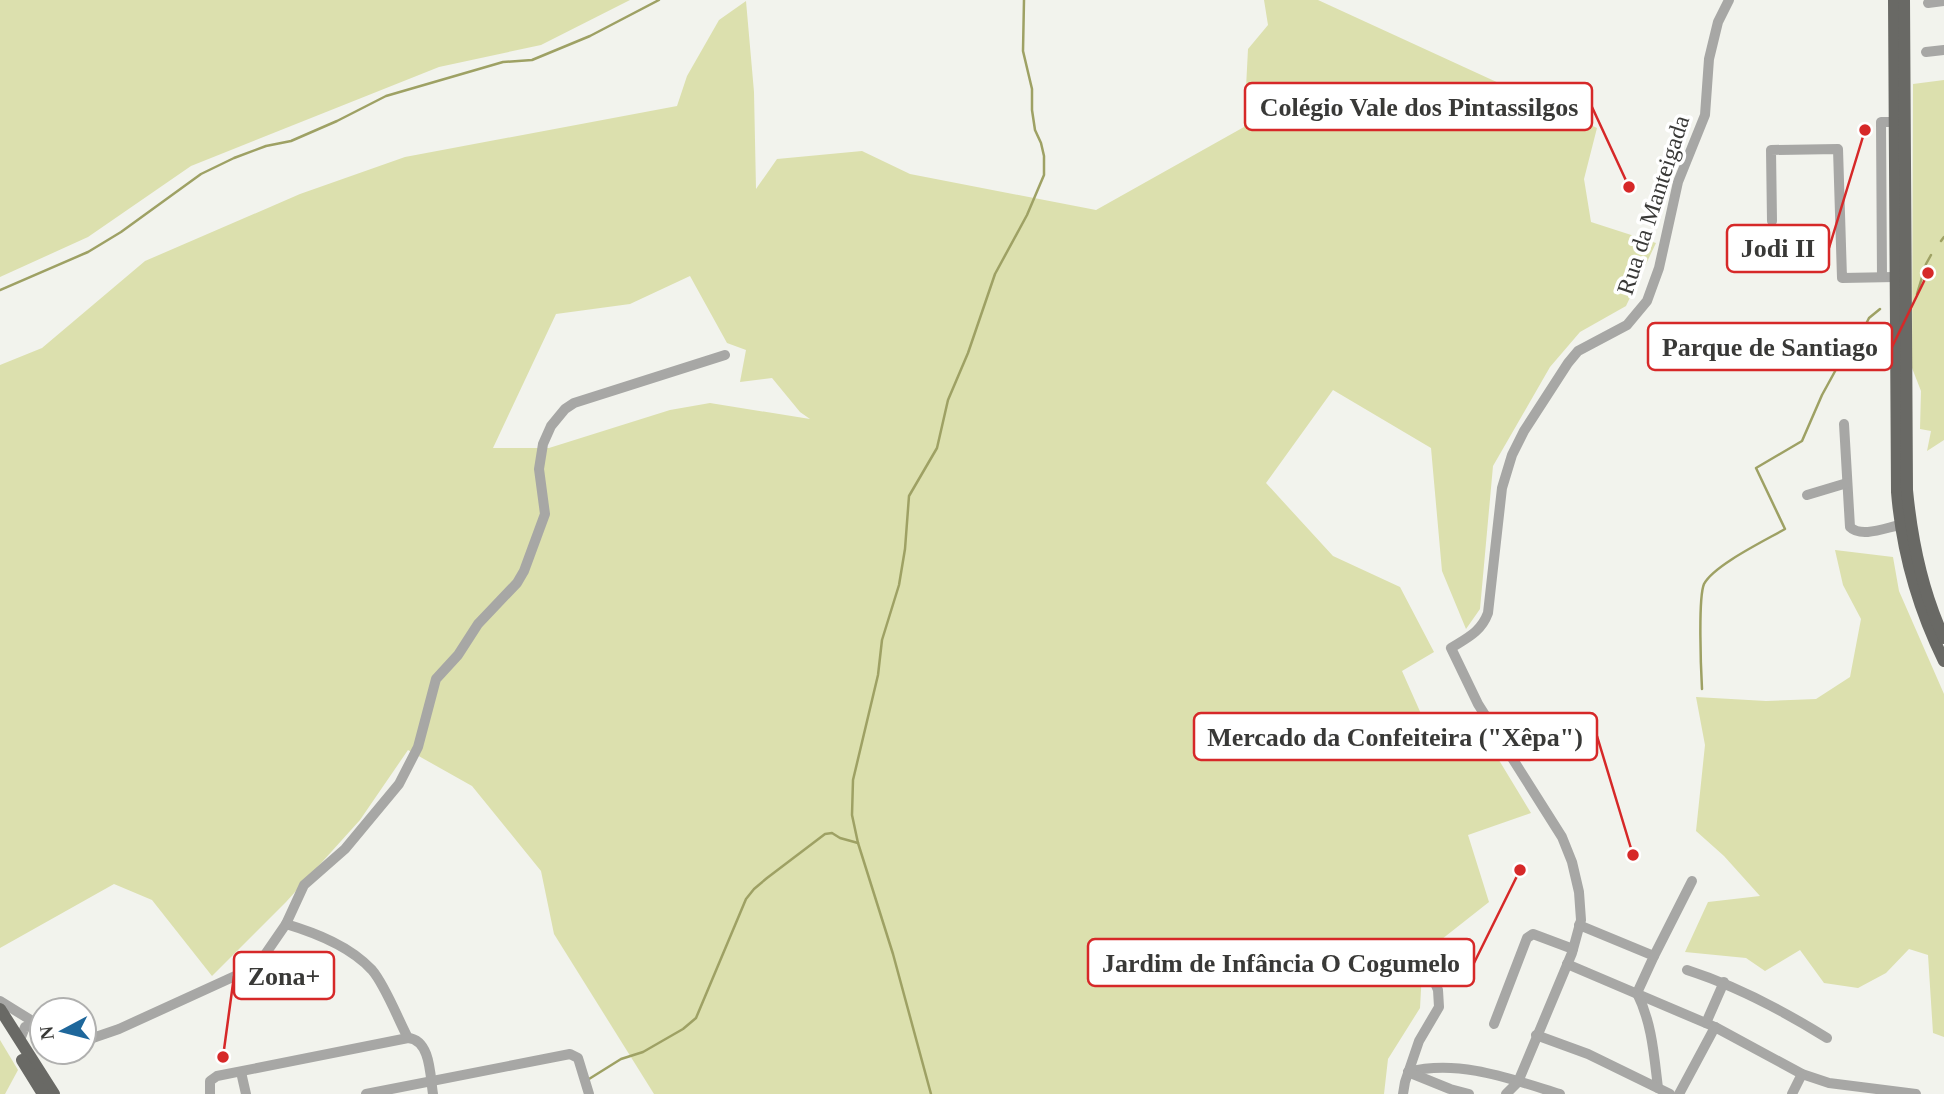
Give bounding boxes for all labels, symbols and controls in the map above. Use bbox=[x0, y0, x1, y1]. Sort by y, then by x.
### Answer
callout: Colégio Vale dos Pintassilgos bbox=[1245, 83, 1592, 130]
text: Colégio Vale dos Pintassilgos bbox=[1260, 93, 1578, 122]
street label: Rua da Manteigada bbox=[1612, 112, 1694, 298]
callout: Jodi II bbox=[1727, 225, 1829, 272]
text: Jodi II bbox=[1741, 234, 1815, 263]
callout: Parque de Santiago bbox=[1648, 323, 1892, 370]
text: Parque de Santiago bbox=[1662, 333, 1878, 362]
callout: Mercado da Confeiteira ("Xêpa") bbox=[1194, 713, 1597, 760]
text: Mercado da Confeiteira ("Xêpa") bbox=[1207, 723, 1583, 752]
callout: Jardim de Infância O Cogumelo bbox=[1088, 939, 1474, 986]
text: Jardim de Infância O Cogumelo bbox=[1102, 949, 1460, 978]
callout: Zona+ bbox=[234, 952, 334, 999]
text: Zona+ bbox=[248, 962, 320, 991]
north arrow bbox=[28, 996, 98, 1066]
text: N bbox=[35, 1025, 58, 1041]

